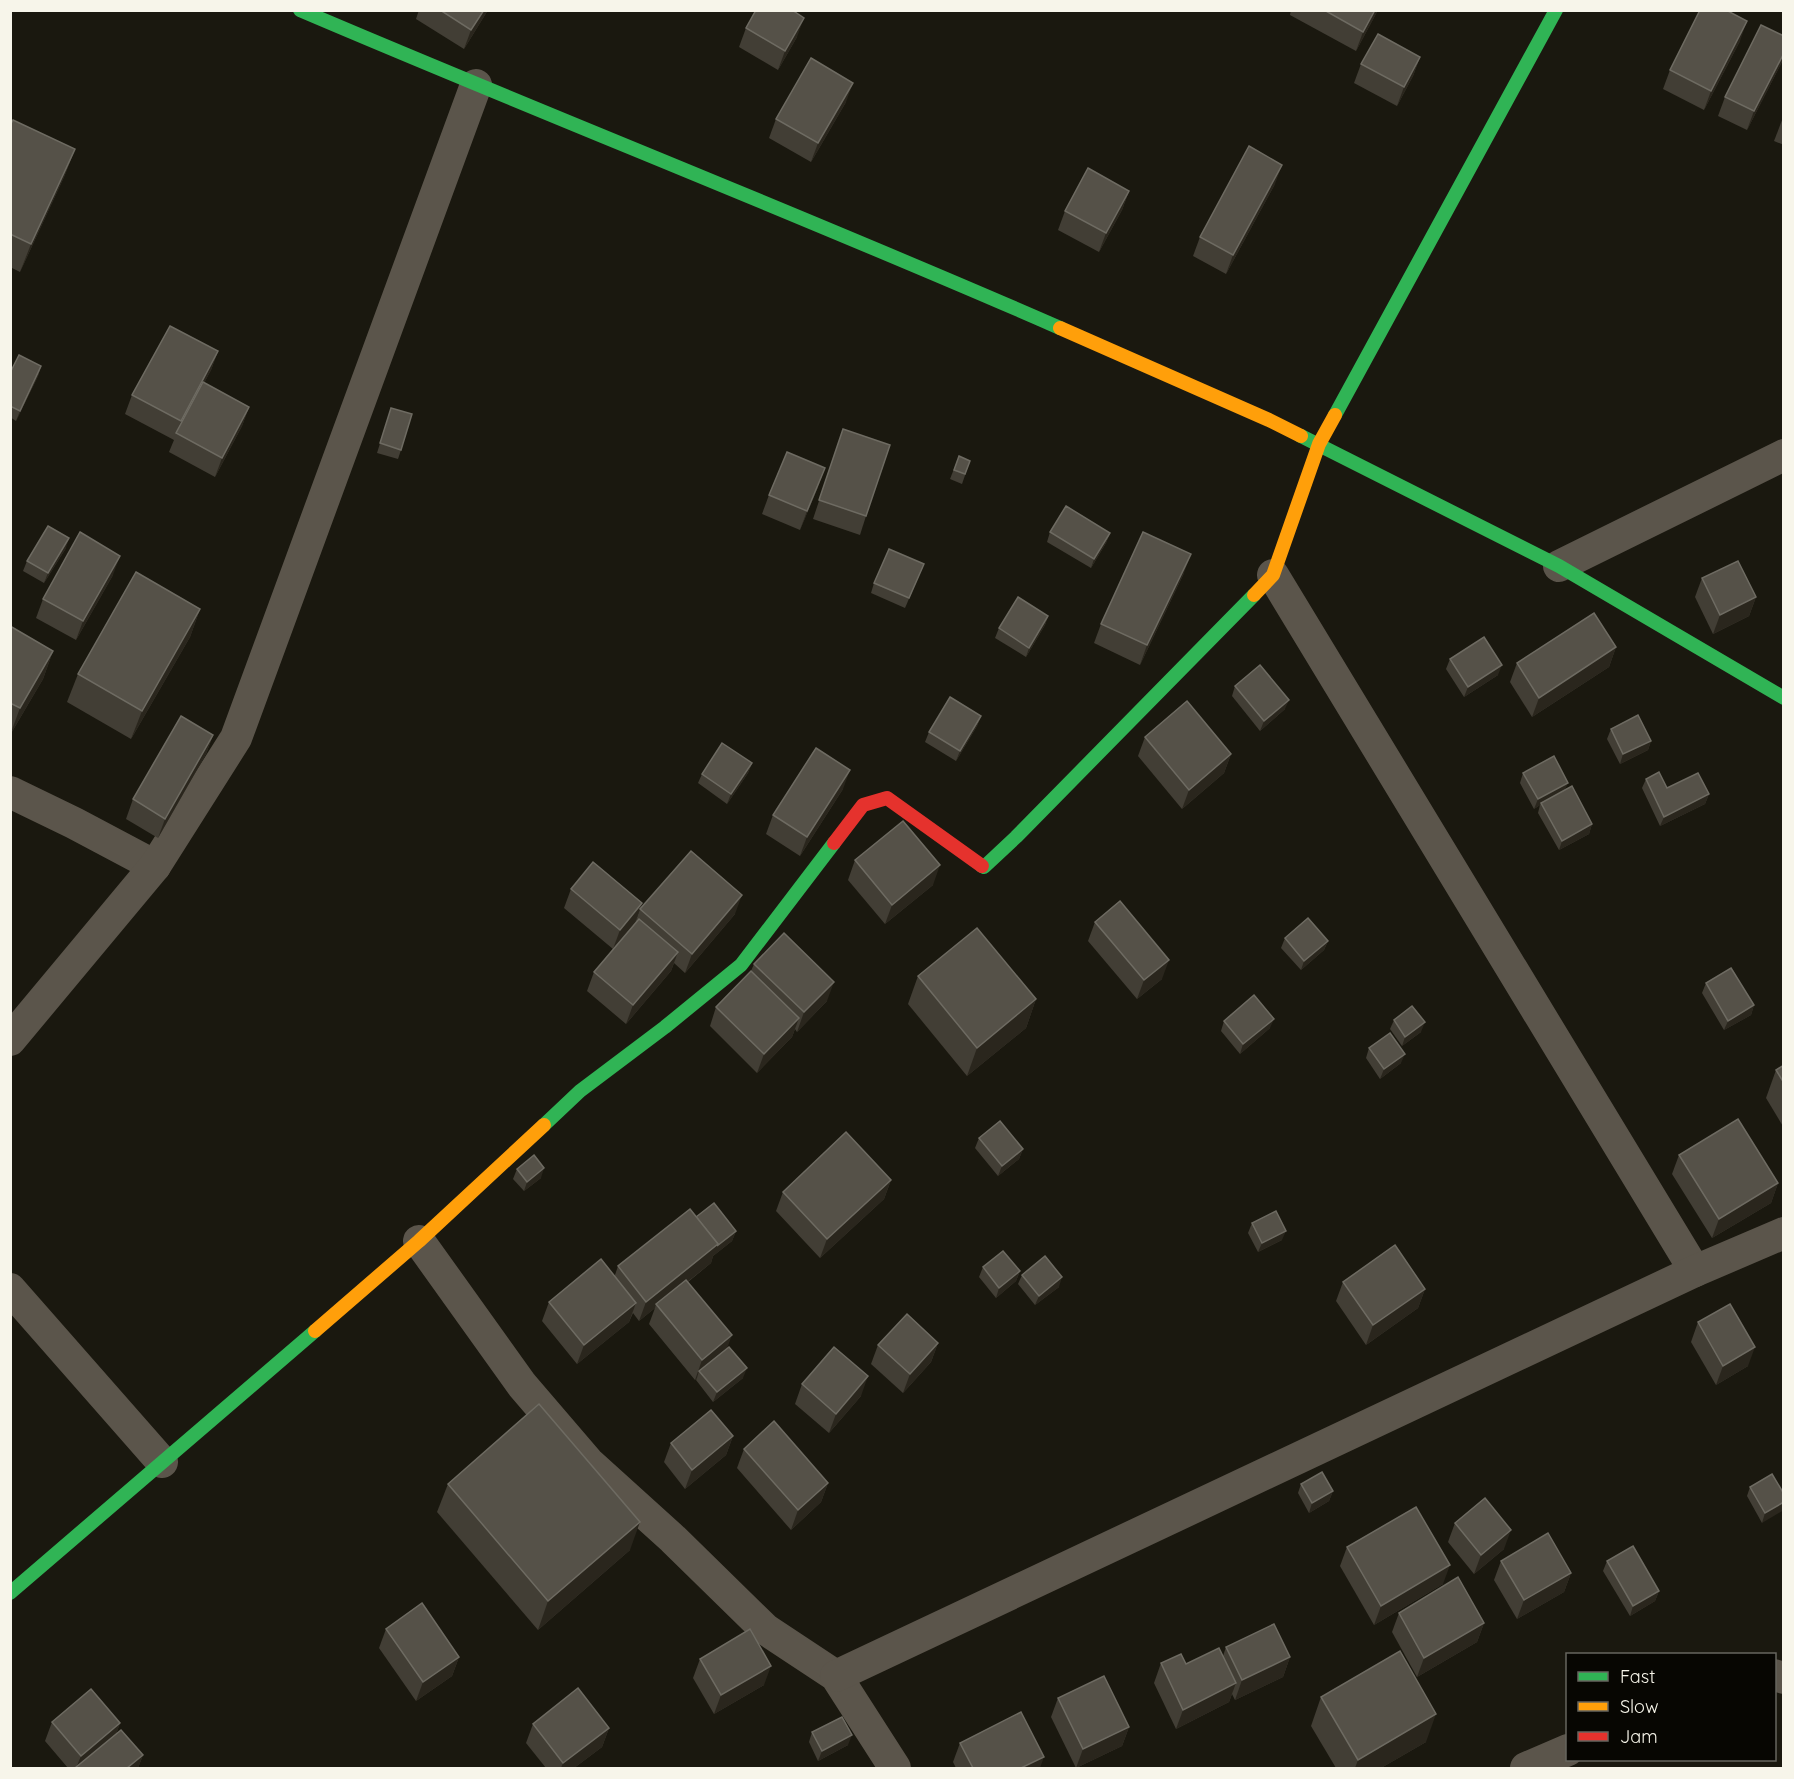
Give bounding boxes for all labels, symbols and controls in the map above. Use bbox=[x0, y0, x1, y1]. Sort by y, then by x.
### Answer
legend bbox=[1566, 1653, 1776, 1761]
text: Fast bbox=[1620, 1665, 1655, 1688]
text: Slow bbox=[1620, 1695, 1658, 1718]
text: Jam bbox=[1620, 1725, 1658, 1748]

